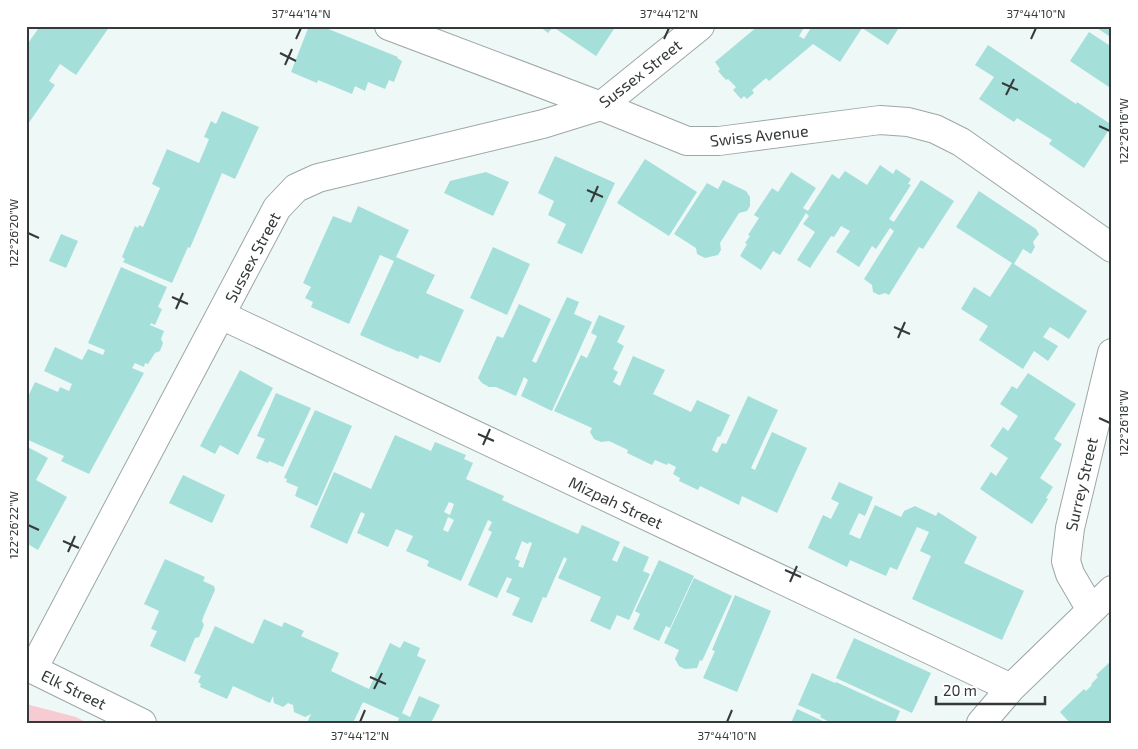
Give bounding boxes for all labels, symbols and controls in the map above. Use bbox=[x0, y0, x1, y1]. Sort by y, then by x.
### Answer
text: 37°44'14"N bbox=[271, 6, 331, 20]
text: 37°44'12"N bbox=[640, 6, 698, 20]
text: 37°44'10"N bbox=[1006, 6, 1066, 20]
street label: Sussex Street bbox=[595, 35, 685, 111]
text: 122°26'16"W bbox=[1116, 98, 1130, 164]
street label: Swiss Avenue bbox=[709, 120, 809, 150]
text: 122°26'20"W bbox=[6, 199, 20, 267]
street label: Sussex Street bbox=[220, 209, 284, 305]
text: 122°26'18"W bbox=[1116, 390, 1130, 456]
street label: Surrey Street bbox=[1061, 435, 1101, 533]
street label: Mizpah Street bbox=[566, 472, 666, 532]
text: 122°26'22"W bbox=[6, 491, 20, 559]
street label: Elk Street bbox=[38, 665, 110, 713]
scale bar bbox=[936, 674, 1044, 706]
text: 20 m bbox=[943, 681, 977, 699]
text: 37°44'12"N bbox=[331, 728, 389, 742]
text: 37°44'10"N bbox=[697, 728, 757, 742]

